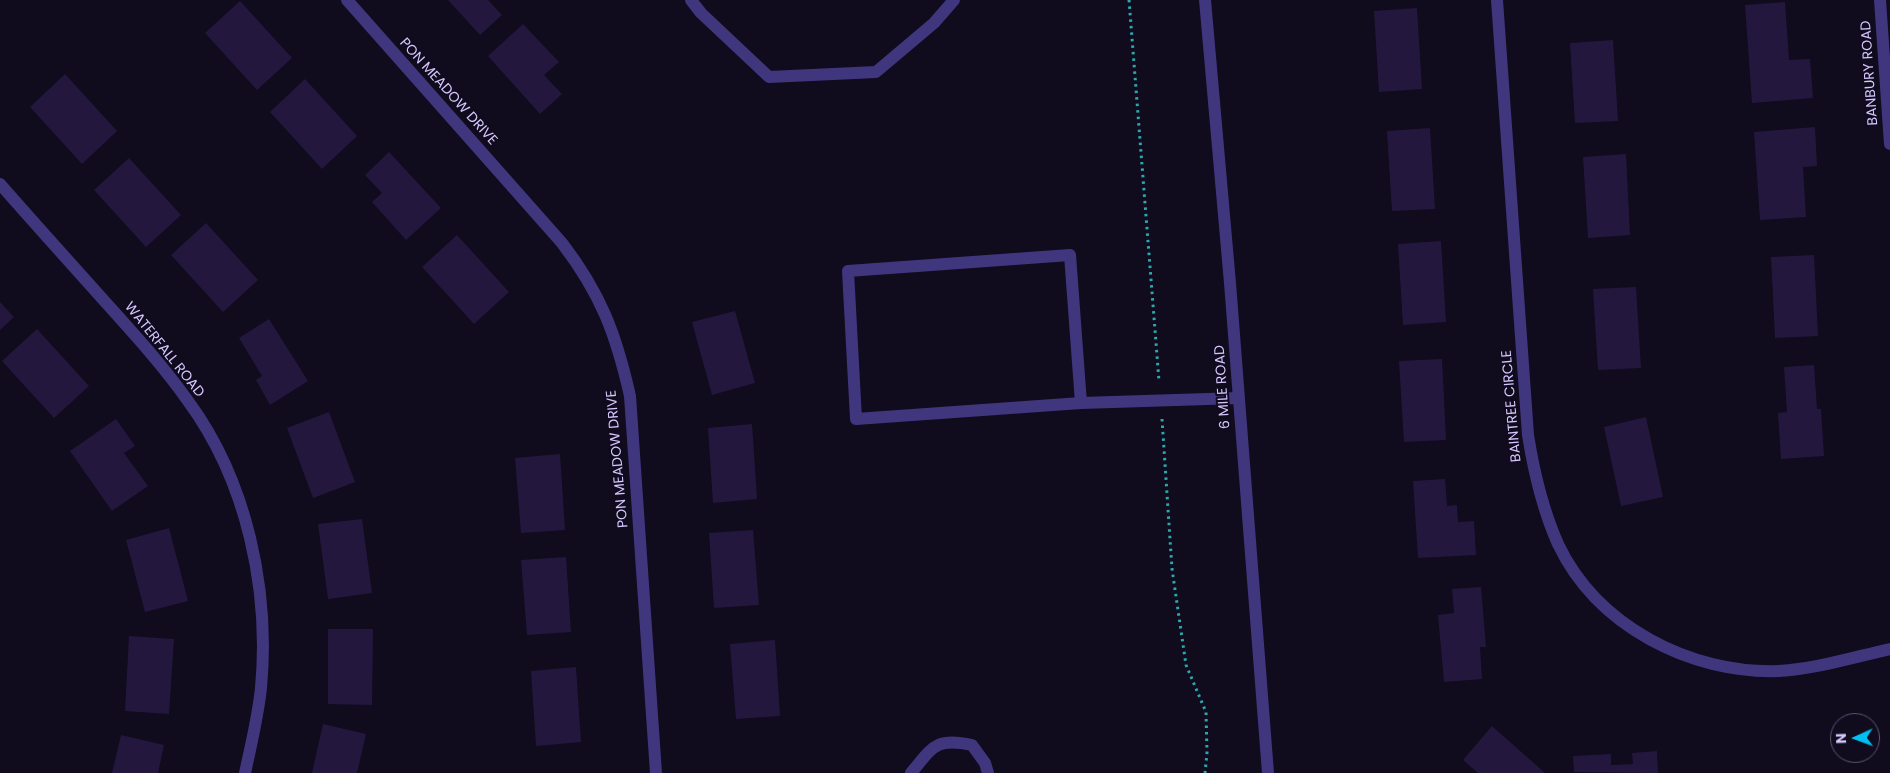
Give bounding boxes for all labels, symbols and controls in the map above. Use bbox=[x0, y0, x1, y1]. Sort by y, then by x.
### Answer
street label: BANBURY ROAD bbox=[1858, 20, 1882, 126]
street label: PON MEADOW DRIVE bbox=[396, 35, 500, 149]
street label: WATERFALL ROAD bbox=[120, 299, 208, 401]
street label: 6 MILE ROAD bbox=[1212, 345, 1234, 429]
street label: BAINTREE CIRCLE bbox=[1499, 349, 1525, 463]
street label: PON MEADOW DRIVE bbox=[604, 389, 632, 529]
north arrow bbox=[1830, 713, 1880, 763]
text: N bbox=[1831, 733, 1851, 744]

